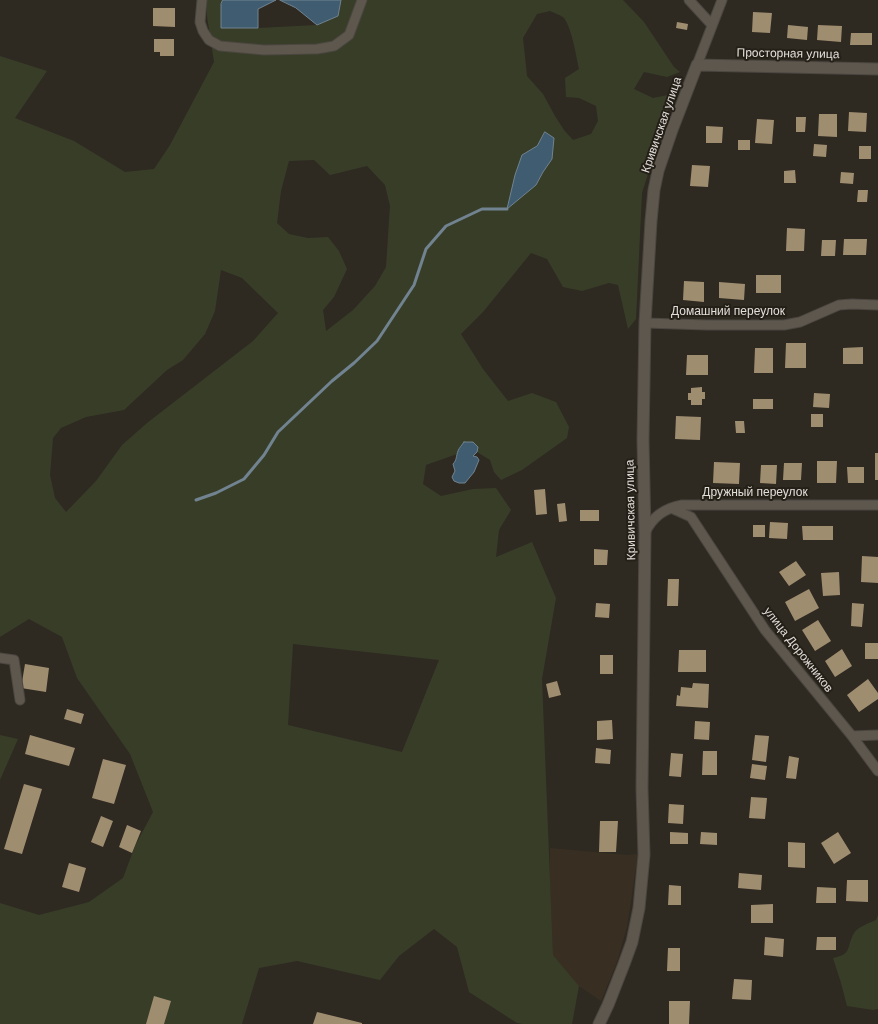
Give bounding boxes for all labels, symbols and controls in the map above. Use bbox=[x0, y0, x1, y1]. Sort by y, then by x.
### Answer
street label: Просторная улица bbox=[736, 46, 840, 62]
street label: Кривичская улица bbox=[639, 75, 685, 175]
street label: Домашний переулок bbox=[671, 305, 785, 319]
street label: Кривичская улица bbox=[623, 460, 639, 560]
street label: Дружный переулок bbox=[702, 486, 808, 500]
street label: улица Дорожников bbox=[760, 604, 836, 696]

